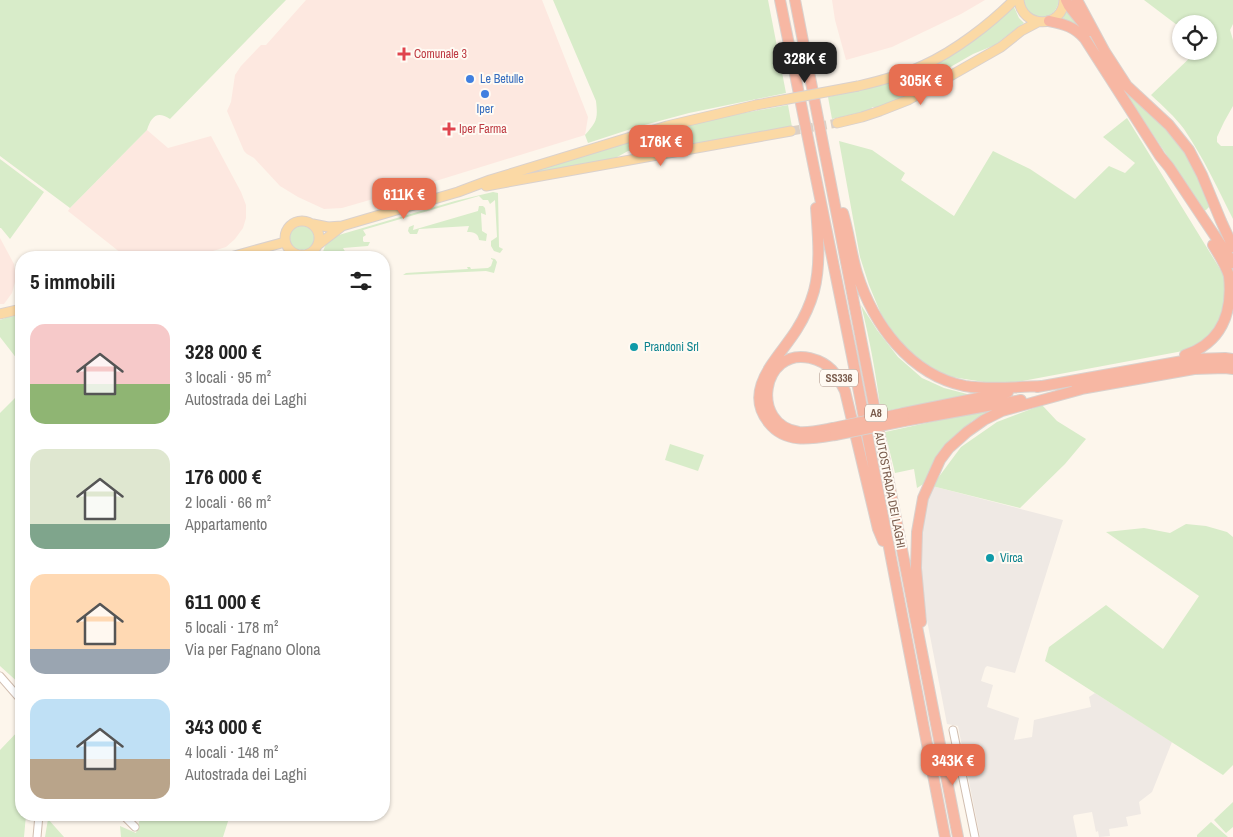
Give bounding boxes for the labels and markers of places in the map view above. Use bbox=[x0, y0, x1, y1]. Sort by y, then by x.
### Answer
pin: 328K € bbox=[764, 42, 846, 84]
place label: Comunale 3 bbox=[414, 46, 467, 62]
marker: Comunale 3 bbox=[398, 48, 410, 60]
pin: 305K € bbox=[880, 64, 962, 106]
place label: Le Betulle bbox=[480, 71, 524, 87]
marker: Le Betulle bbox=[464, 73, 476, 85]
marker: Iper bbox=[479, 88, 491, 100]
place label: Iper bbox=[477, 101, 494, 117]
place label: Iper Farma bbox=[459, 121, 507, 137]
marker: Iper Farma bbox=[443, 123, 455, 135]
pin: 176K € bbox=[620, 124, 702, 167]
pin: 611K € bbox=[363, 178, 445, 220]
place label: Prandoni Srl bbox=[644, 339, 699, 355]
marker: Prandoni Srl bbox=[628, 341, 640, 353]
place label: Virca bbox=[1000, 550, 1023, 566]
marker: Virca bbox=[984, 552, 996, 564]
pin: 343K € bbox=[912, 744, 994, 786]

